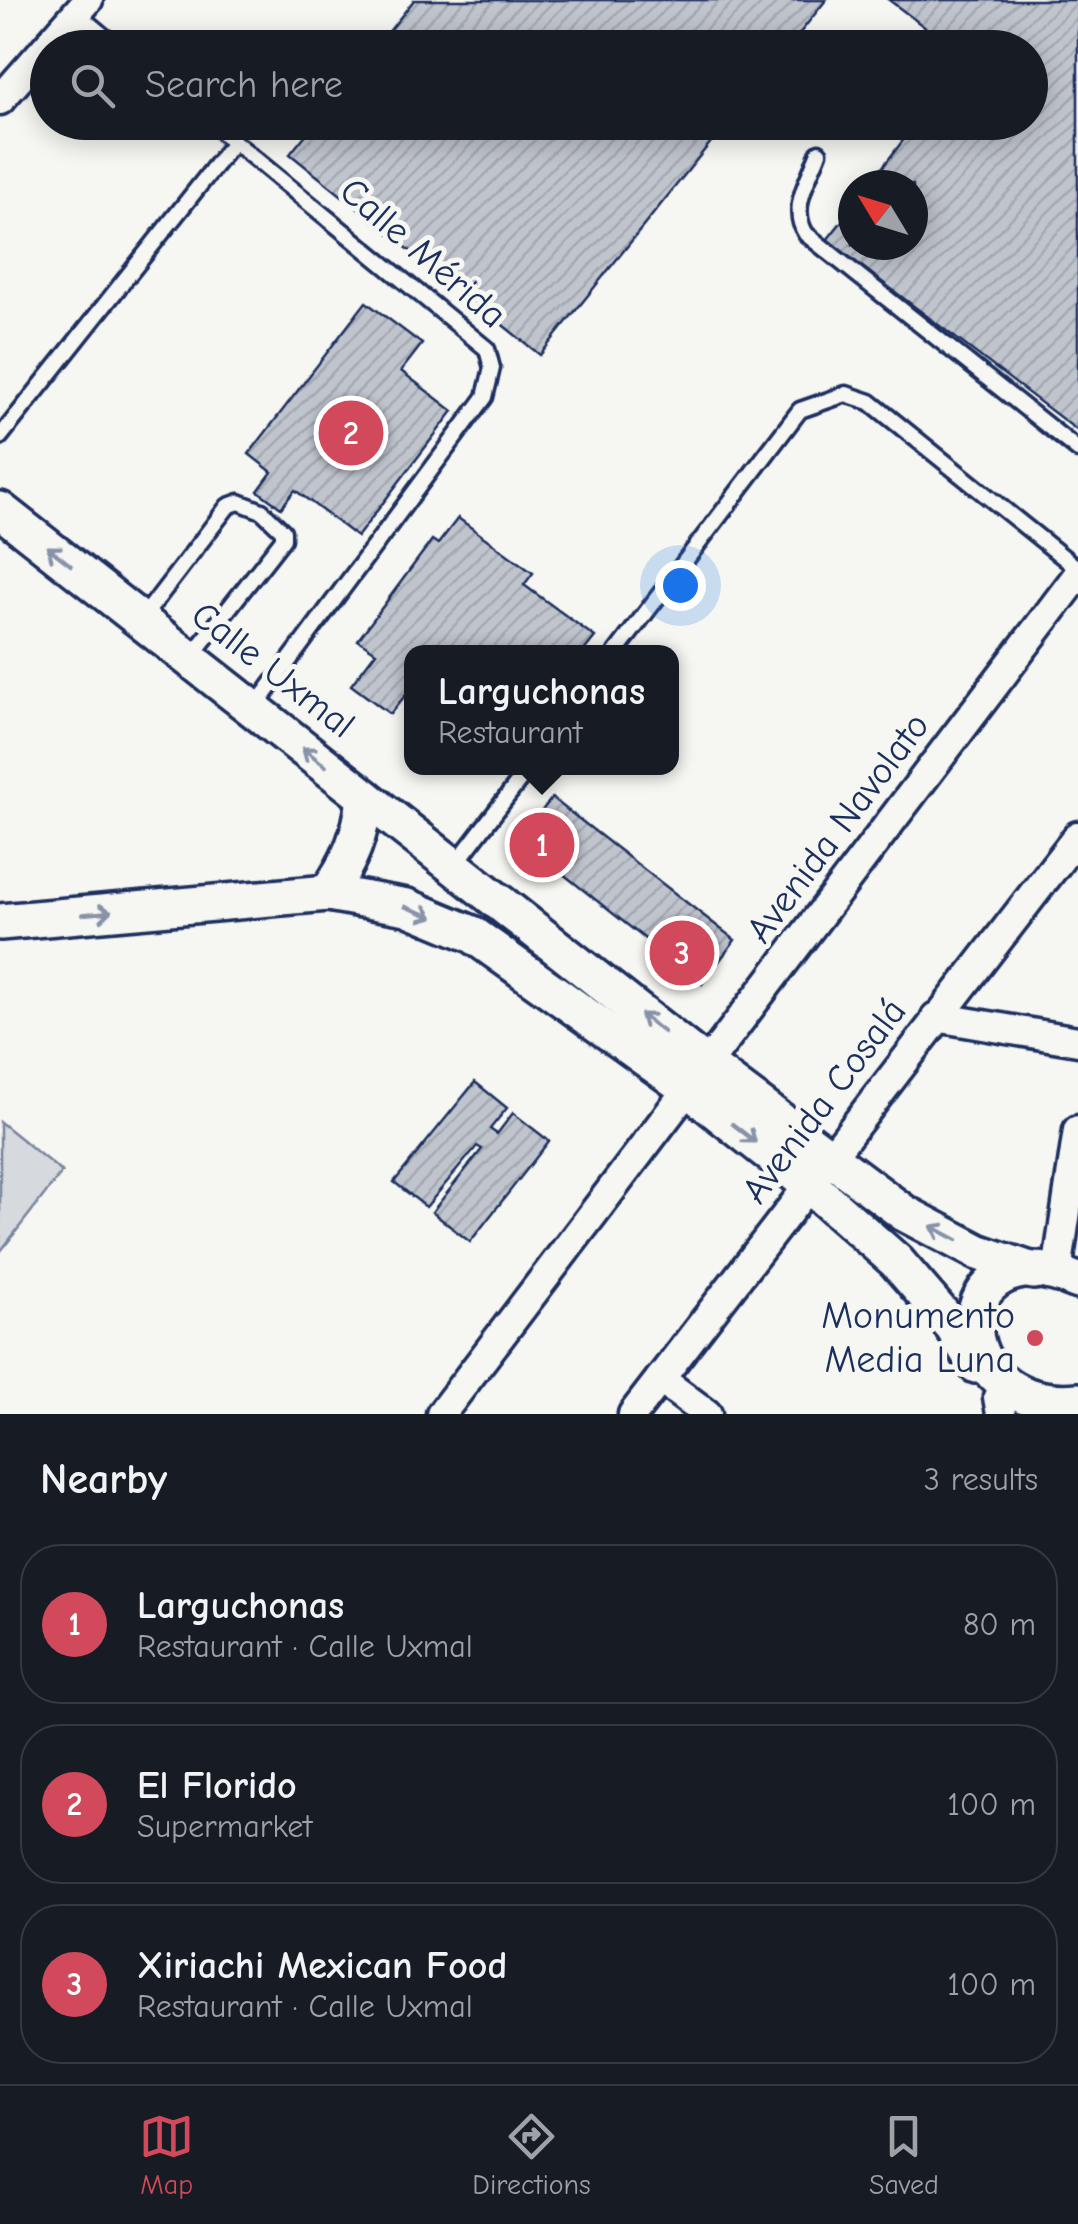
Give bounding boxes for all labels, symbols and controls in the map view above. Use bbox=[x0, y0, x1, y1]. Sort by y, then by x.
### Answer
search box bbox=[30, 30, 1048, 140]
icon: search bbox=[65, 58, 120, 113]
text: Search here bbox=[145, 63, 343, 107]
street label: Calle Mérida bbox=[331, 169, 515, 337]
north arrow bbox=[838, 170, 928, 260]
pin: 2 bbox=[318, 396, 384, 470]
one-way arrow bbox=[46, 546, 73, 567]
your location bbox=[655, 560, 706, 611]
street label: Calle Uxmal bbox=[183, 593, 363, 747]
popup bbox=[404, 645, 679, 775]
text: Larguchonas bbox=[438, 670, 645, 714]
street label: Avenida Navolato bbox=[737, 705, 939, 951]
text: Restaurant bbox=[438, 714, 583, 751]
one-way arrow bbox=[302, 746, 328, 768]
pin: 1 bbox=[510, 808, 574, 882]
one-way arrow bbox=[81, 904, 113, 923]
one-way arrow bbox=[403, 905, 433, 923]
pin: 3 bbox=[650, 916, 714, 990]
street label: Avenida Cosalá bbox=[733, 990, 915, 1212]
one-way arrow bbox=[640, 1012, 666, 1034]
one-way arrow bbox=[731, 1122, 757, 1144]
one-way arrow bbox=[929, 1223, 959, 1243]
place label: Monumento Media Luna bbox=[821, 1294, 1015, 1382]
marker: Monumento Media Luna bbox=[1024, 1327, 1046, 1349]
text: Nearby bbox=[40, 1455, 167, 1504]
text: 3 results bbox=[924, 1461, 1038, 1498]
text: Larguchonas bbox=[137, 1584, 344, 1628]
text: 1 bbox=[68, 1606, 81, 1643]
text: 80 m bbox=[963, 1606, 1036, 1643]
text: Restaurant · Calle Uxmal bbox=[137, 1628, 473, 1665]
text: El Florido bbox=[137, 1764, 297, 1808]
text: 2 bbox=[67, 1786, 82, 1823]
text: 100 m bbox=[947, 1786, 1036, 1823]
text: Supermarket bbox=[137, 1808, 312, 1845]
text: Xiriachi Mexican Food bbox=[137, 1944, 507, 1988]
text: 3 bbox=[67, 1966, 82, 2003]
text: 100 m bbox=[947, 1966, 1036, 2003]
text: Restaurant · Calle Uxmal bbox=[137, 1988, 473, 2025]
tab: Map bbox=[139, 2109, 194, 2201]
tab: Directions bbox=[472, 2109, 591, 2201]
tab: Saved bbox=[869, 2109, 939, 2201]

